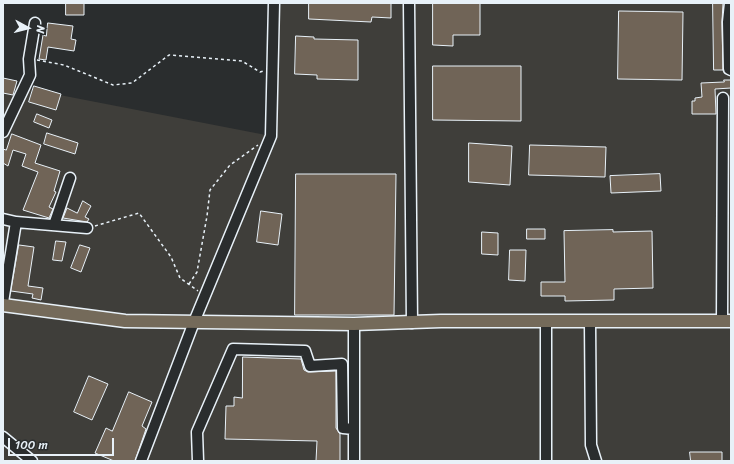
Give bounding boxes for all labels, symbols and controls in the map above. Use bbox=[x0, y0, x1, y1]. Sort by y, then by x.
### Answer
north arrow bbox=[8, 8, 48, 48]
text: N bbox=[31, 25, 50, 34]
scale bar bbox=[10, 430, 116, 456]
text: 100 m bbox=[15, 434, 48, 456]

